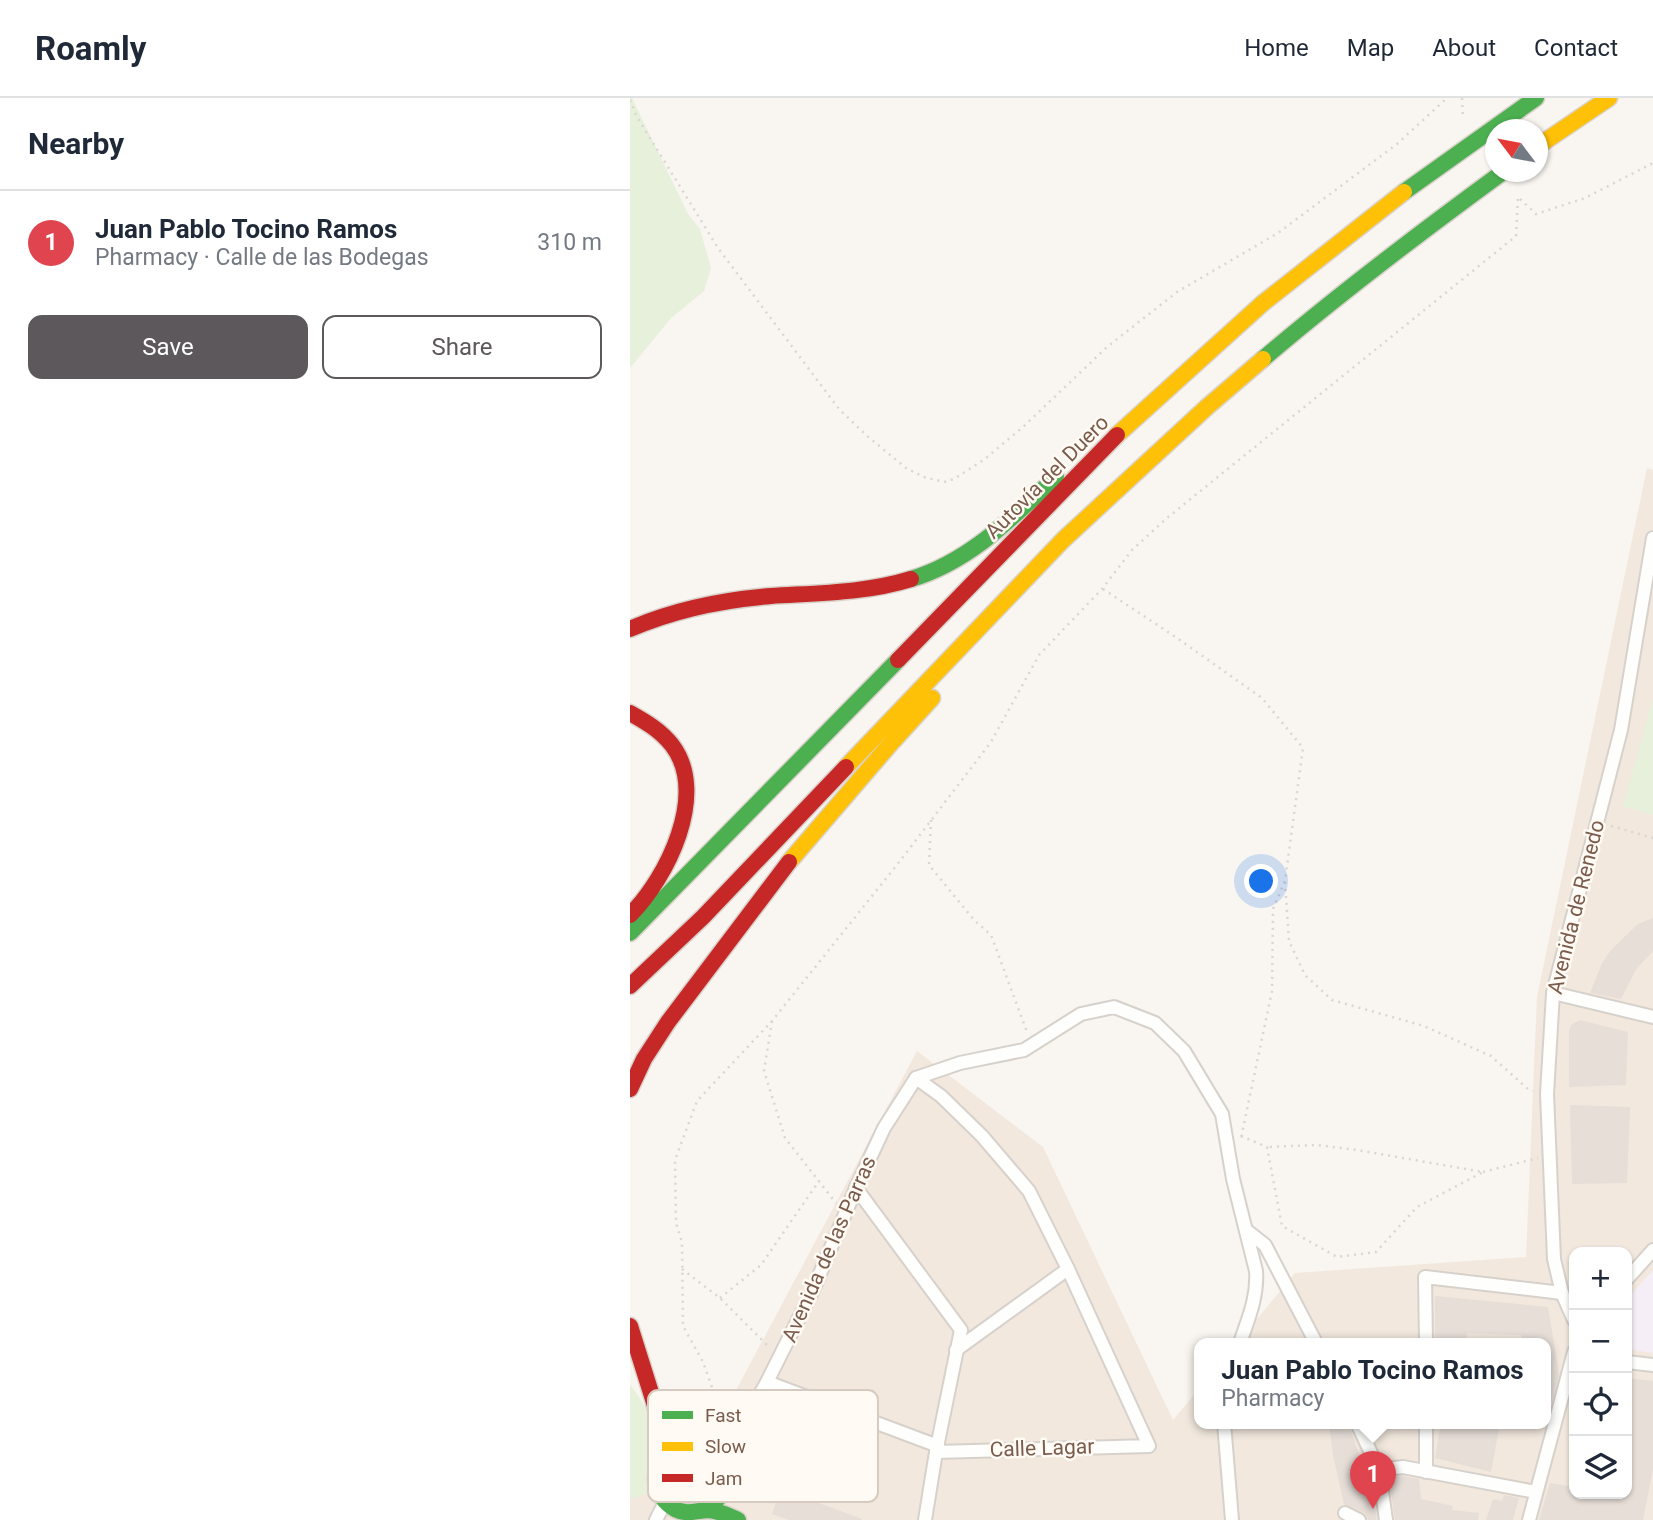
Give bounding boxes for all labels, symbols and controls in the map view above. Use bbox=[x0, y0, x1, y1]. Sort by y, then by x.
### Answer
text: Roamly bbox=[35, 29, 146, 68]
text: Home bbox=[1244, 34, 1309, 62]
text: Map bbox=[1347, 34, 1394, 62]
text: About bbox=[1432, 34, 1496, 62]
text: Contact bbox=[1534, 34, 1618, 62]
north arrow bbox=[1485, 119, 1548, 182]
text: Nearby bbox=[28, 126, 124, 161]
text: Juan Pablo Tocino Ramos bbox=[95, 214, 397, 244]
text: 1 bbox=[44, 229, 58, 256]
text: 310 m bbox=[537, 229, 602, 256]
text: Pharmacy · Calle de las Bodegas bbox=[95, 244, 429, 271]
button: Save bbox=[28, 315, 308, 379]
button: Share bbox=[322, 315, 602, 379]
street label: Autovía del Duero bbox=[980, 410, 1114, 544]
street label: Avenida de Renedo bbox=[1543, 818, 1609, 996]
your location bbox=[1244, 864, 1278, 898]
street label: Avenida de las Parras bbox=[777, 1152, 881, 1346]
map controls bbox=[1569, 1247, 1632, 1499]
button: + bbox=[1569, 1247, 1632, 1310]
button: − bbox=[1569, 1310, 1632, 1373]
popup bbox=[1194, 1338, 1551, 1429]
text: Juan Pablo Tocino Ramos bbox=[1221, 1355, 1524, 1385]
button: locate bbox=[1569, 1373, 1632, 1436]
text: Pharmacy bbox=[1221, 1385, 1324, 1412]
legend bbox=[648, 1390, 878, 1502]
text: Fast bbox=[705, 1404, 742, 1427]
street label: Calle Lagar bbox=[989, 1434, 1095, 1462]
text: Slow bbox=[705, 1435, 746, 1458]
button: layers bbox=[1569, 1436, 1632, 1499]
pin: 1 bbox=[1350, 1451, 1396, 1509]
text: Jam bbox=[705, 1467, 742, 1490]

